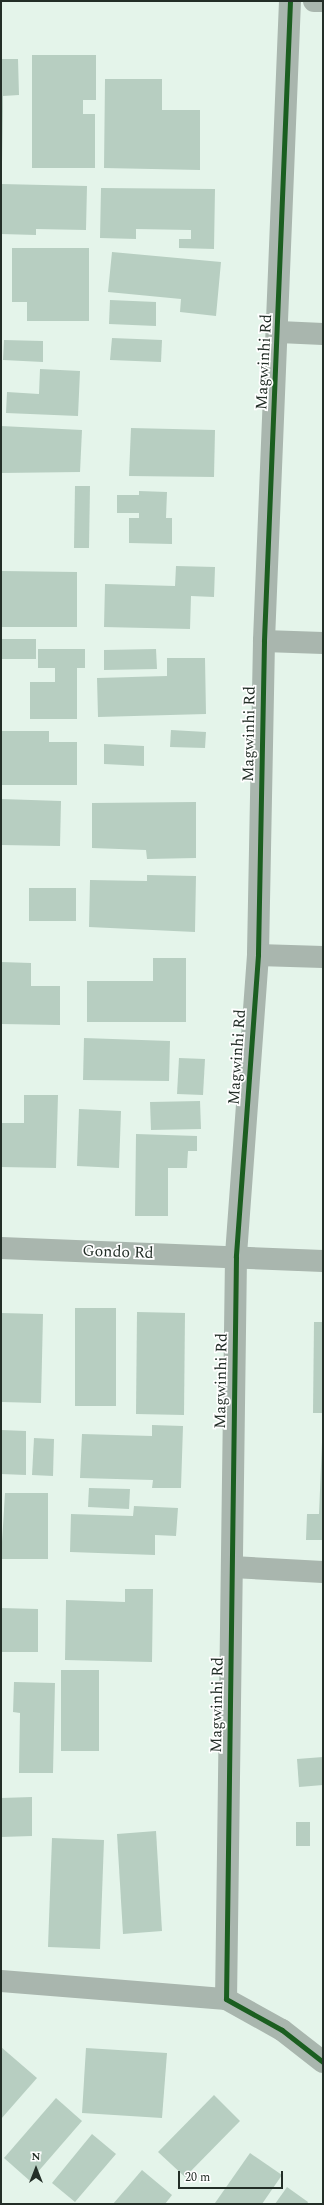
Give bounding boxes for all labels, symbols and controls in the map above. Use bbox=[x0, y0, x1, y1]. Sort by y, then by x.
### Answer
street label: Magwinhi Rd bbox=[252, 314, 276, 410]
street label: Magwinhi Rd bbox=[239, 686, 259, 782]
street label: Magwinhi Rd bbox=[224, 1008, 250, 1106]
street label: Gondo Rd bbox=[82, 1241, 154, 1263]
street label: Magwinhi Rd bbox=[211, 1333, 231, 1429]
street label: Magwinhi Rd bbox=[207, 1657, 227, 1753]
text: N bbox=[32, 2148, 40, 2165]
north arrow bbox=[16, 2149, 56, 2189]
scale bar bbox=[180, 2163, 285, 2189]
text: 20 m bbox=[185, 2168, 210, 2187]

